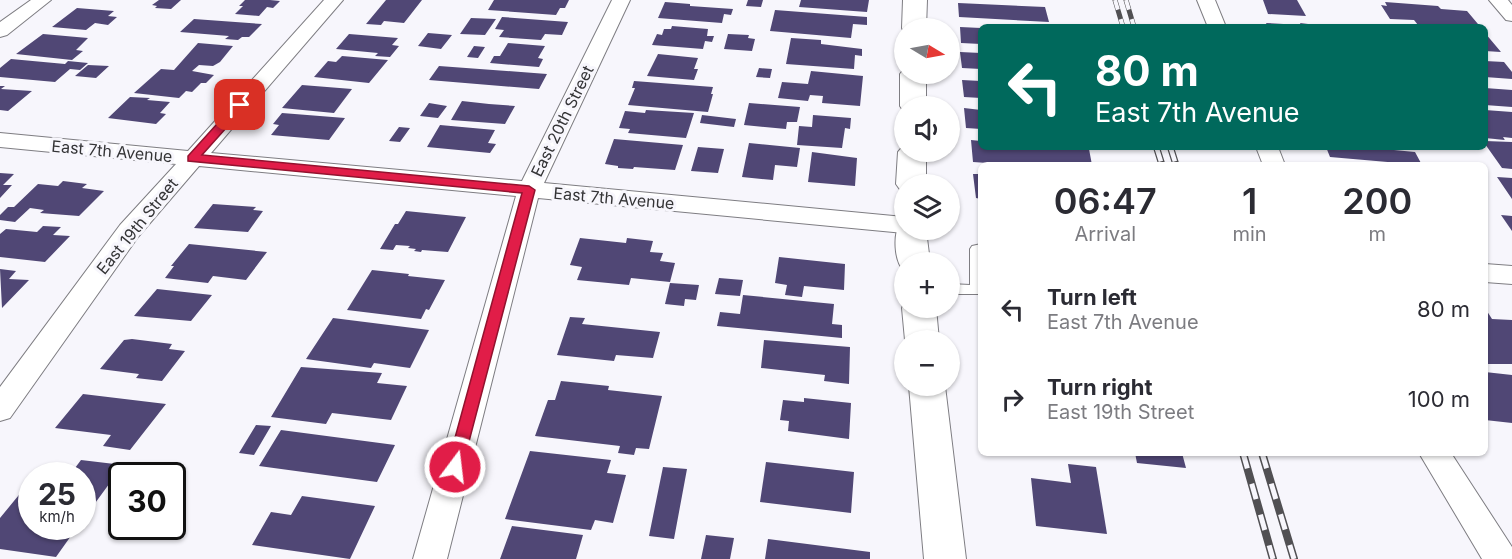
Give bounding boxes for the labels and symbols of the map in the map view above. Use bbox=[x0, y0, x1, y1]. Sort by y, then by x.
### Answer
north arrow bbox=[894, 18, 960, 84]
street label: East 20th Street bbox=[526, 62, 598, 180]
pin bbox=[214, 79, 265, 130]
street label: East 7th Avenue bbox=[51, 136, 173, 166]
street label: East 19th Street bbox=[92, 174, 182, 278]
street label: East 7th Avenue bbox=[553, 183, 675, 213]
position arrow bbox=[423, 435, 487, 499]
speed limit sign: 30 bbox=[108, 462, 186, 540]

